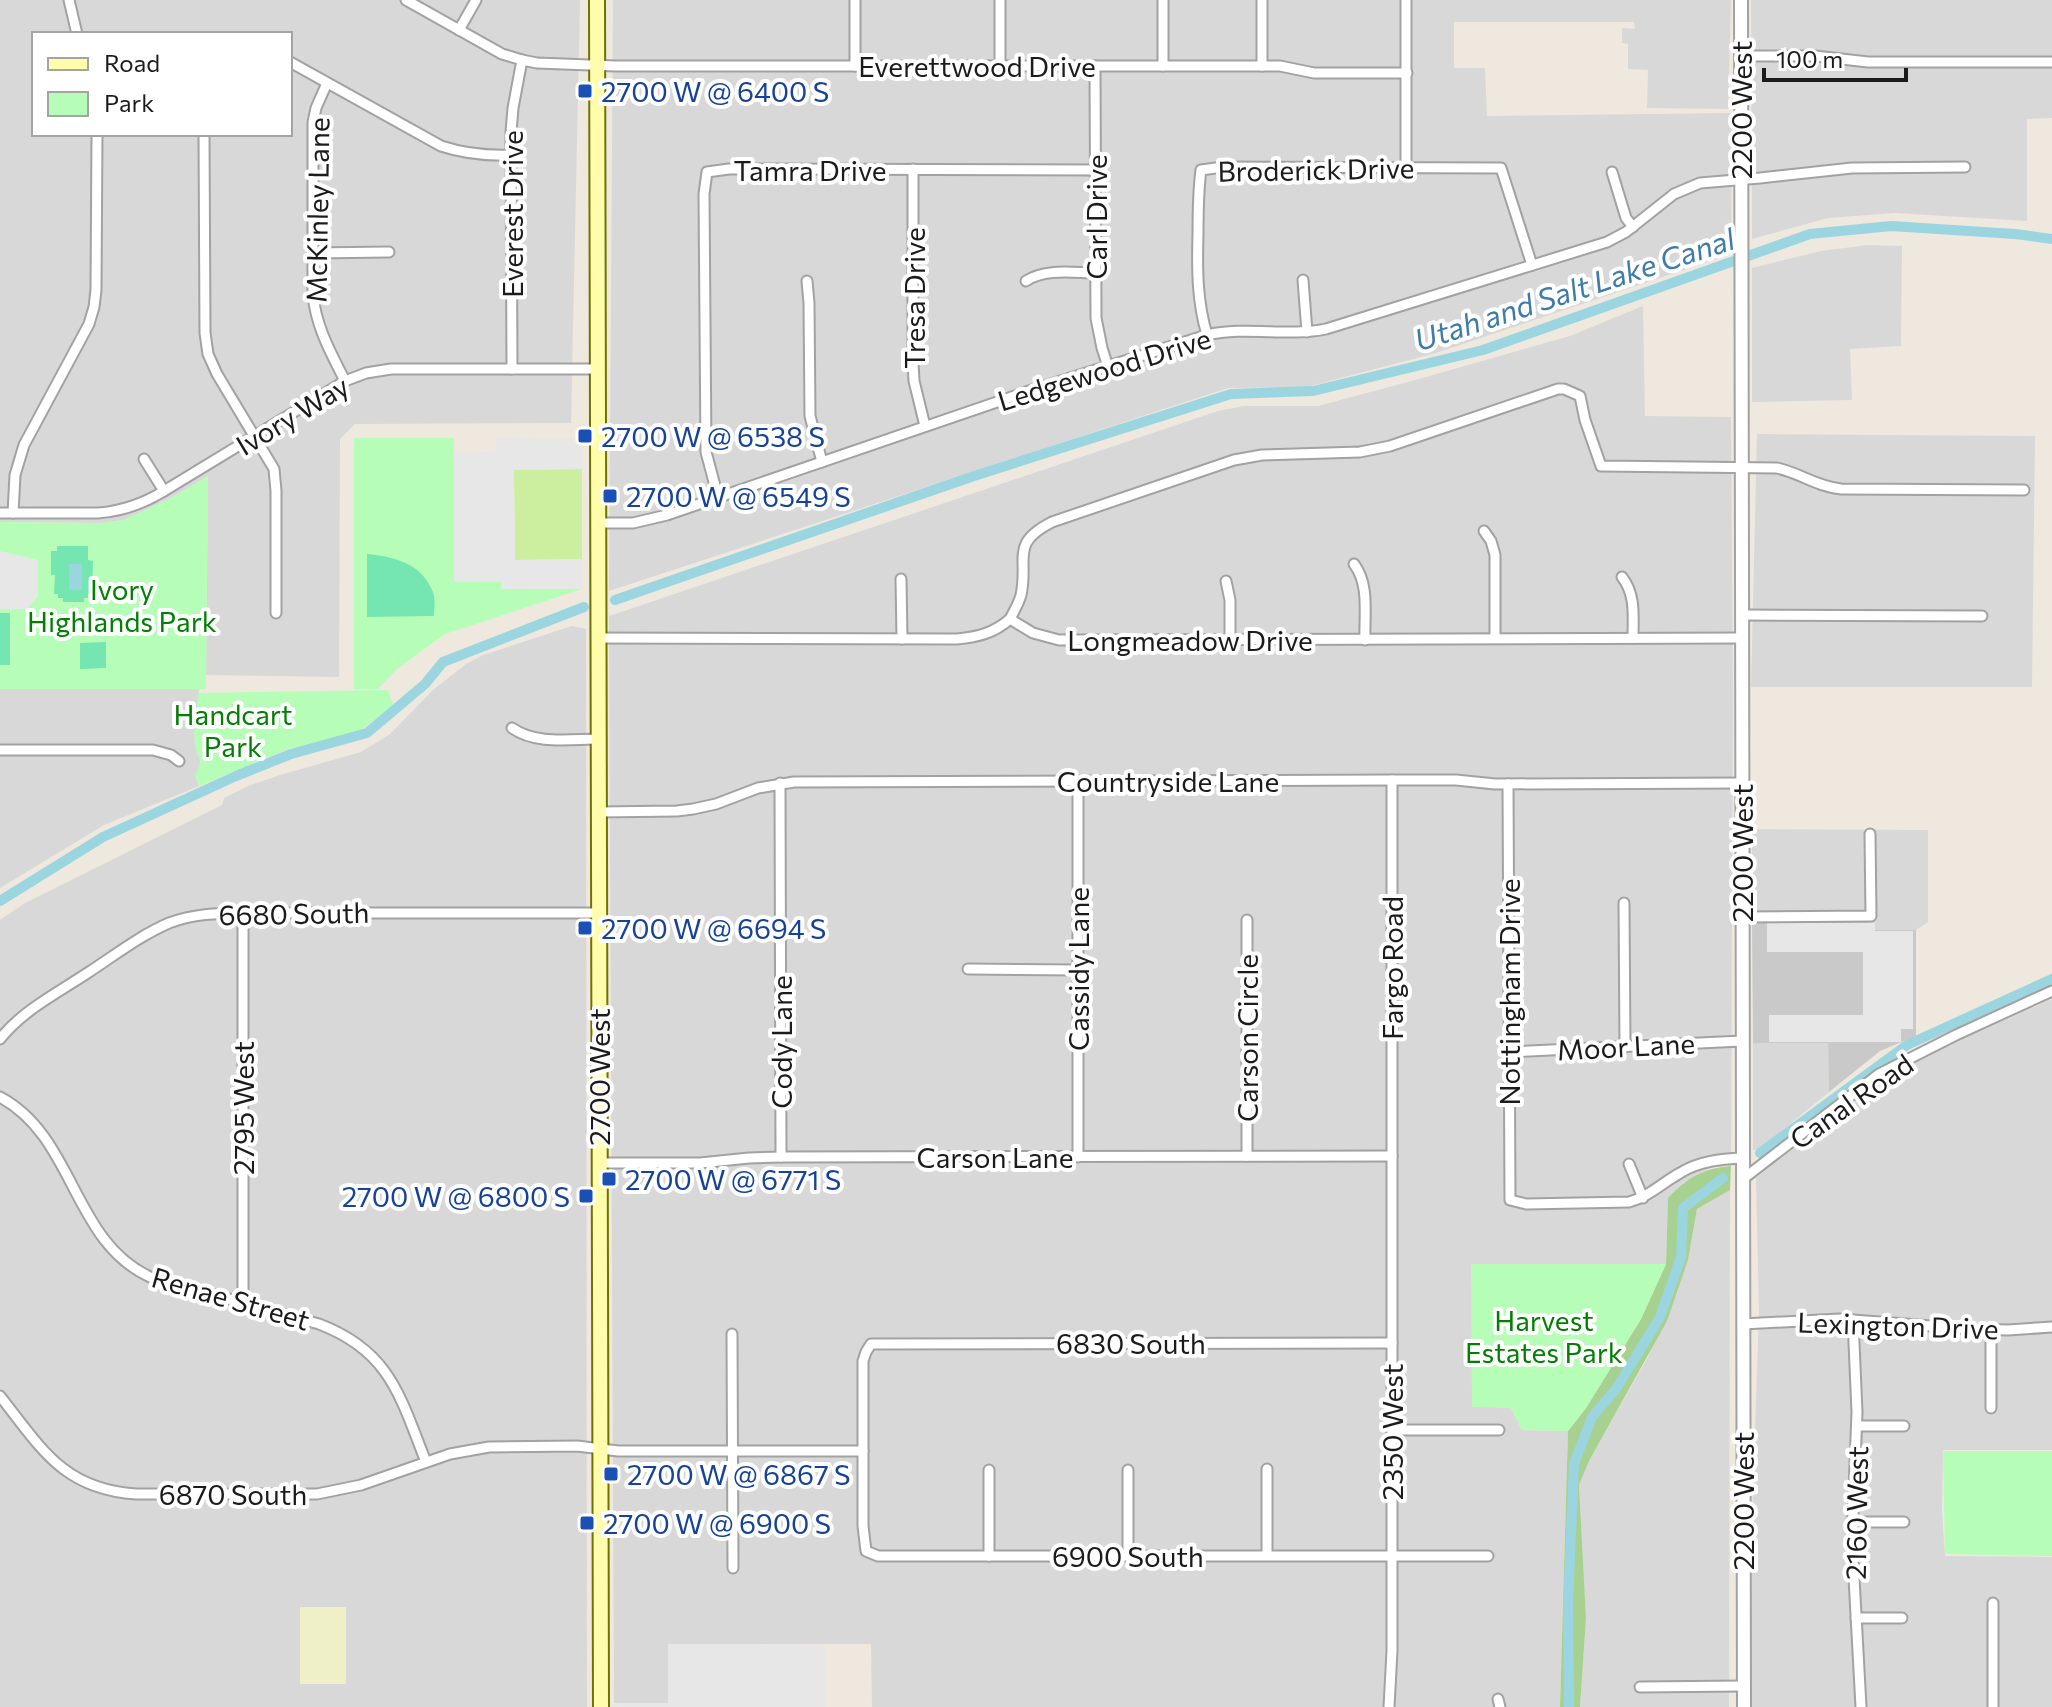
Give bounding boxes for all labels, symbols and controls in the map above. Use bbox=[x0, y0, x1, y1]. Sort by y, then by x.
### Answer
legend bbox=[32, 32, 292, 136]
scale bar bbox=[1764, 32, 1906, 82]
street label: 2200 West bbox=[1724, 41, 1758, 179]
text: 100 m bbox=[1776, 44, 1843, 73]
text: Road bbox=[104, 48, 160, 77]
street label: Everettwood Drive bbox=[858, 49, 1096, 83]
place label: 2700 W @ 6400 S bbox=[601, 74, 829, 108]
marker: 2700 W @ 6400 S bbox=[576, 82, 594, 100]
text: Park bbox=[104, 88, 154, 117]
street label: McKinley Lane bbox=[298, 117, 336, 303]
street label: Everest Drive bbox=[495, 130, 529, 298]
street label: Broderick Drive bbox=[1217, 150, 1415, 188]
street label: Tamra Drive bbox=[733, 153, 887, 187]
street label: Carl Drive bbox=[1079, 154, 1113, 280]
water label: Utah and Salt Lake Canal bbox=[1409, 218, 1740, 357]
street label: Tresa Drive bbox=[897, 227, 931, 369]
street label: Ledgewood Drive bbox=[993, 320, 1215, 418]
street label: Ivory Way bbox=[230, 368, 354, 462]
place label: 2700 W @ 6538 S bbox=[601, 419, 825, 453]
marker: 2700 W @ 6538 S bbox=[576, 427, 594, 445]
place label: 2700 W @ 6549 S bbox=[626, 479, 851, 513]
marker: 2700 W @ 6549 S bbox=[601, 487, 619, 505]
park label: Ivory Highlands Park bbox=[27, 572, 217, 638]
street label: Longmeadow Drive bbox=[1067, 623, 1313, 657]
park label: Handcart Park bbox=[174, 697, 293, 763]
street label: Countryside Lane bbox=[1057, 764, 1279, 798]
street label: 2200 West bbox=[1725, 784, 1759, 922]
street label: Nottingham Drive bbox=[1492, 878, 1526, 1106]
street label: Cassidy Lane bbox=[1061, 887, 1095, 1051]
street label: 6680 South bbox=[218, 895, 370, 931]
street label: Fargo Road bbox=[1375, 896, 1409, 1040]
place label: 2700 W @ 6694 S bbox=[601, 911, 826, 945]
marker: 2700 W @ 6694 S bbox=[576, 919, 594, 937]
street label: Carson Circle bbox=[1230, 954, 1264, 1122]
street label: Cody Lane bbox=[764, 975, 798, 1109]
street label: 2700 West bbox=[582, 1008, 616, 1146]
street label: Moor Lane bbox=[1556, 1025, 1696, 1067]
street label: 2795 West bbox=[226, 1041, 260, 1175]
street label: Canal Road bbox=[1783, 1046, 1919, 1156]
street label: Carson Lane bbox=[917, 1140, 1073, 1174]
place label: 2700 W @ 6771 S bbox=[625, 1162, 841, 1196]
marker: 2700 W @ 6771 S bbox=[600, 1170, 618, 1188]
place label: 2700 W @ 6800 S bbox=[342, 1179, 570, 1213]
marker: 2700 W @ 6800 S bbox=[577, 1187, 595, 1205]
street label: Renae Street bbox=[148, 1259, 314, 1337]
park label: Harvest Estates Park bbox=[1465, 1303, 1623, 1369]
street label: Lexington Drive bbox=[1797, 1304, 1999, 1346]
street label: 6830 South bbox=[1056, 1326, 1206, 1360]
street label: 2350 West bbox=[1375, 1364, 1409, 1500]
street label: 2200 West bbox=[1726, 1432, 1760, 1570]
street label: 2160 West bbox=[1838, 1446, 1874, 1580]
place label: 2700 W @ 6867 S bbox=[627, 1457, 851, 1491]
marker: 2700 W @ 6867 S bbox=[602, 1465, 620, 1483]
street label: 6870 South bbox=[159, 1477, 307, 1511]
place label: 2700 W @ 6900 S bbox=[603, 1506, 831, 1540]
marker: 2700 W @ 6900 S bbox=[578, 1514, 596, 1532]
street label: 6900 South bbox=[1052, 1539, 1204, 1573]

